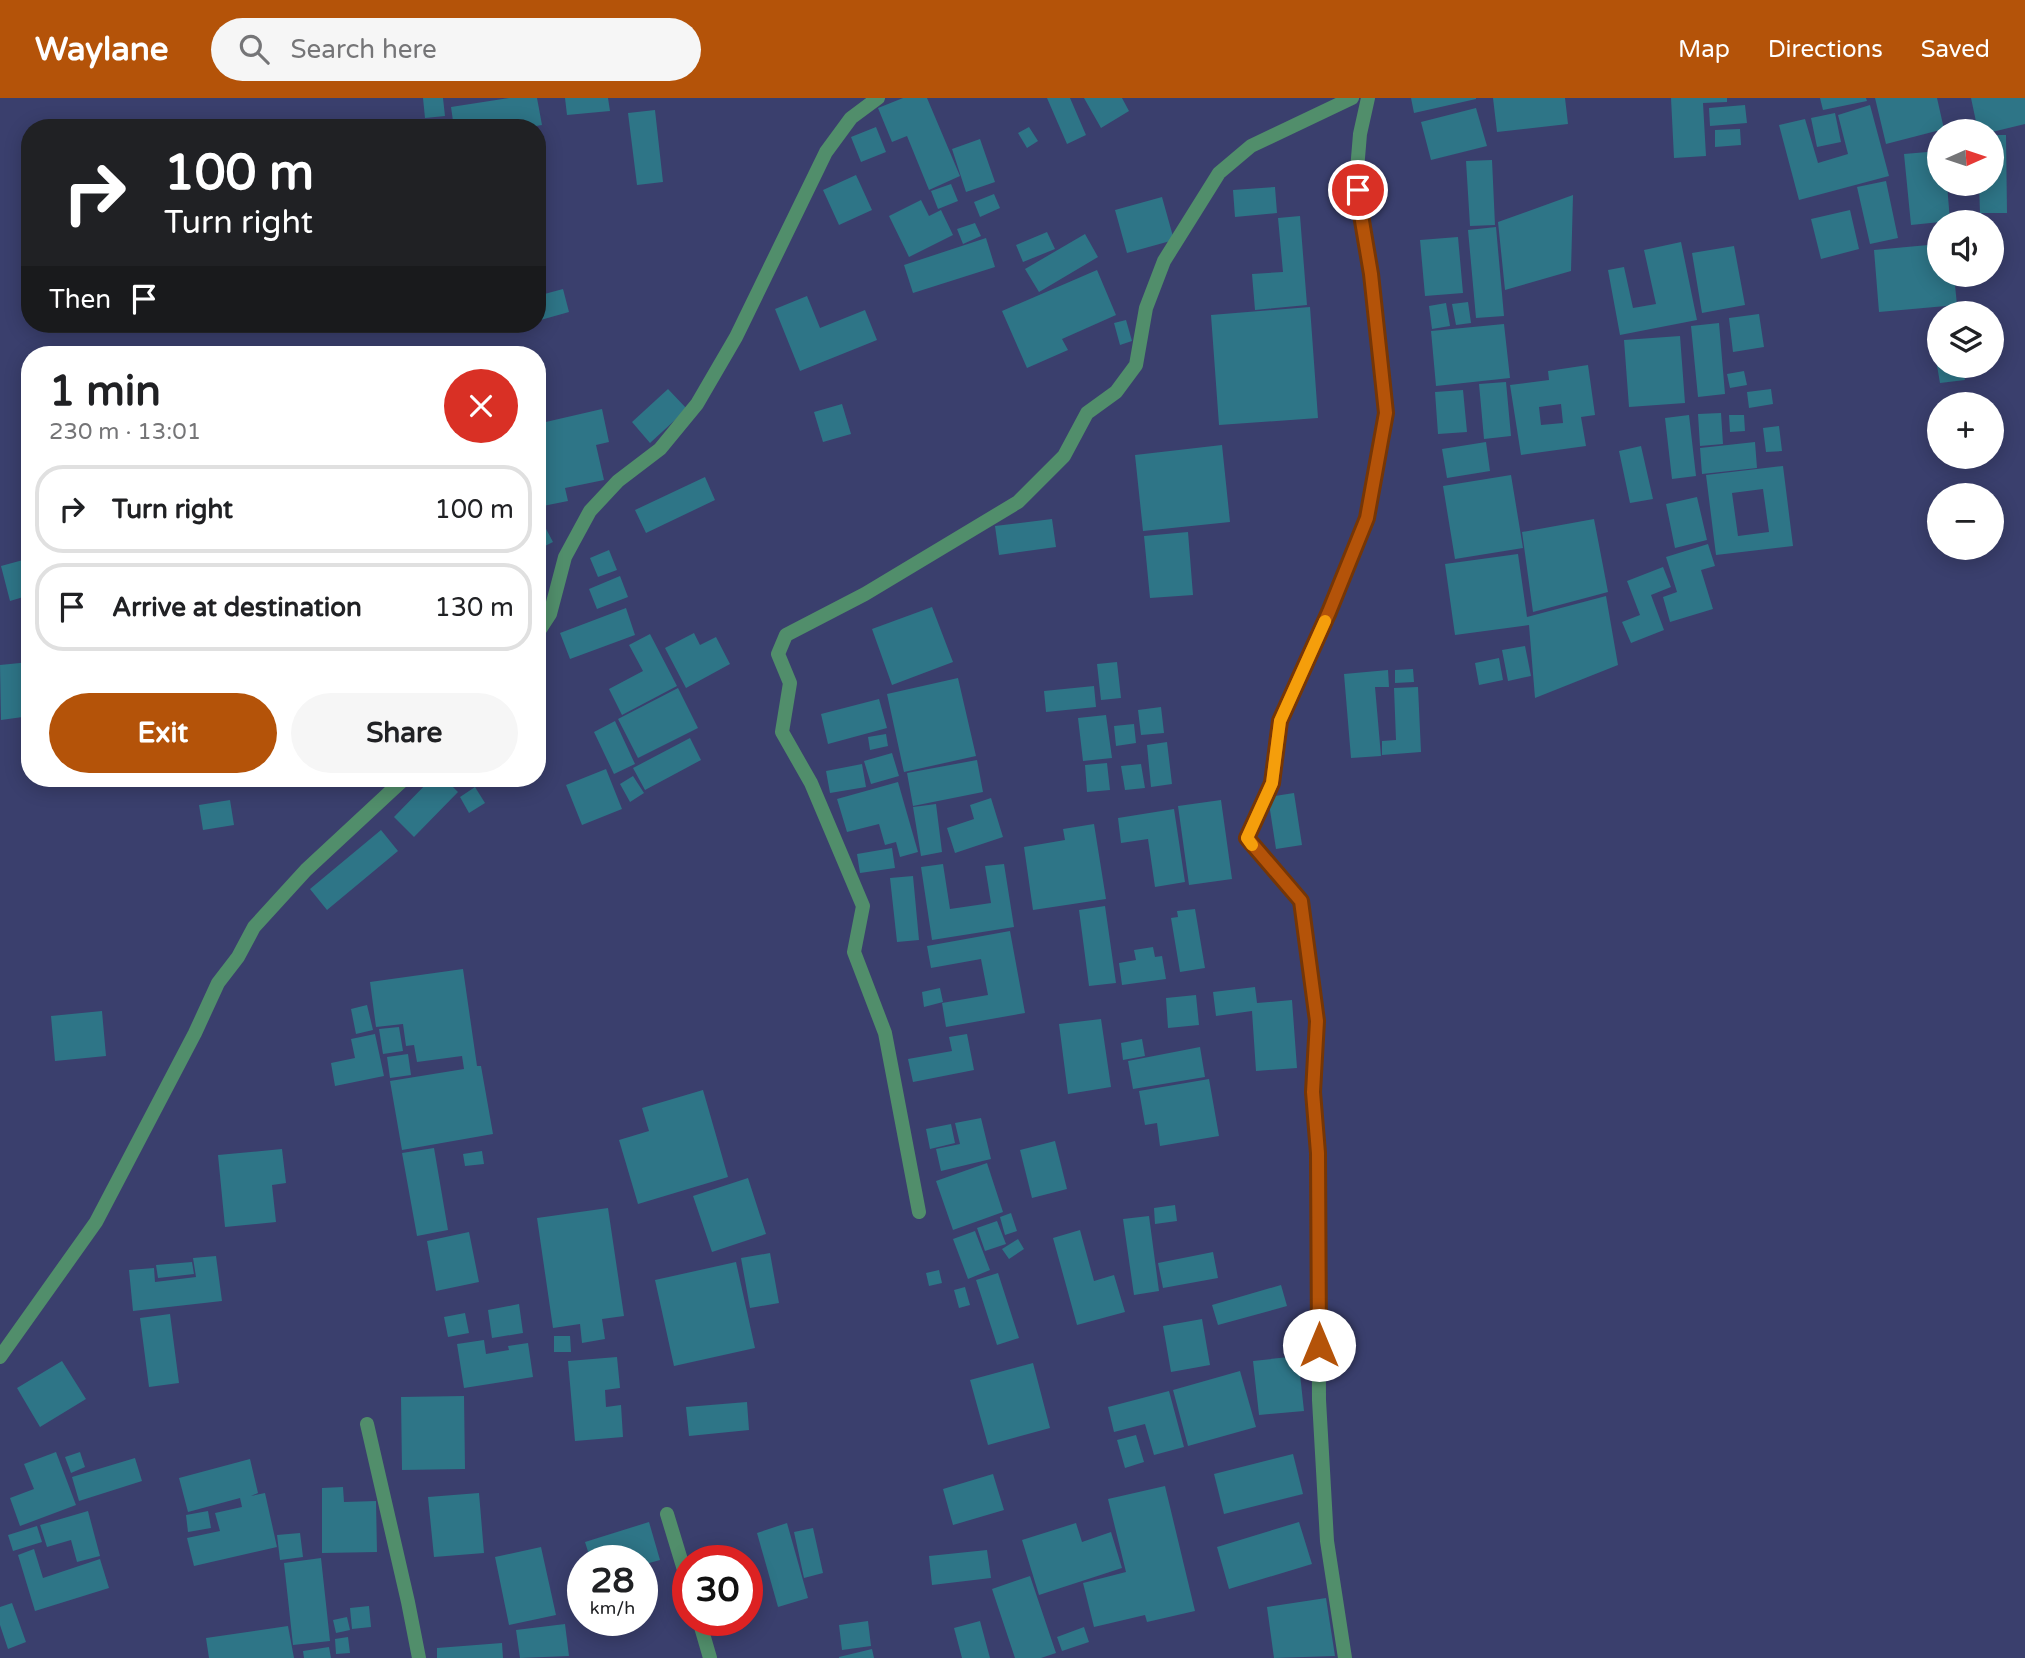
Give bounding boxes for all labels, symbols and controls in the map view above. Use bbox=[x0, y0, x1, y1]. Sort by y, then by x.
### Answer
search box bbox=[211, 18, 701, 81]
text: Waylane bbox=[35, 30, 169, 69]
icon: search bbox=[235, 30, 273, 68]
text: Search here bbox=[291, 34, 437, 65]
text: Map bbox=[1678, 35, 1730, 64]
text: Directions bbox=[1768, 35, 1883, 64]
text: Saved bbox=[1921, 35, 1990, 64]
north arrow bbox=[1927, 119, 2004, 196]
map controls bbox=[1927, 119, 2004, 560]
text: 100 m bbox=[164, 144, 314, 203]
icon: right bbox=[49, 147, 140, 238]
pin bbox=[1328, 160, 1388, 220]
icon: arrive bbox=[1339, 171, 1377, 209]
text: Turn right bbox=[164, 204, 313, 242]
button: sound bbox=[1927, 210, 2004, 287]
icon: arrive bbox=[125, 280, 163, 318]
text: Then bbox=[49, 284, 111, 315]
button: layers bbox=[1927, 301, 2004, 378]
text: 1 min bbox=[49, 366, 161, 417]
button: close bbox=[444, 369, 518, 443]
button: + bbox=[1927, 392, 2004, 469]
text: 230 m · 13:01 bbox=[49, 418, 201, 446]
button: − bbox=[1927, 483, 2004, 560]
icon: right bbox=[53, 490, 91, 528]
text: Turn right bbox=[112, 494, 233, 525]
text: 100 m bbox=[434, 494, 514, 525]
icon: arrive bbox=[53, 588, 91, 626]
text: Arrive at destination bbox=[112, 592, 362, 623]
text: 130 m bbox=[434, 592, 514, 623]
button: Exit bbox=[49, 693, 277, 773]
button: Share bbox=[291, 693, 518, 773]
position arrow bbox=[1282, 1308, 1356, 1382]
speed limit sign: 30 bbox=[672, 1545, 763, 1636]
text: 28 bbox=[591, 1560, 634, 1602]
text: km/h bbox=[590, 1597, 635, 1619]

